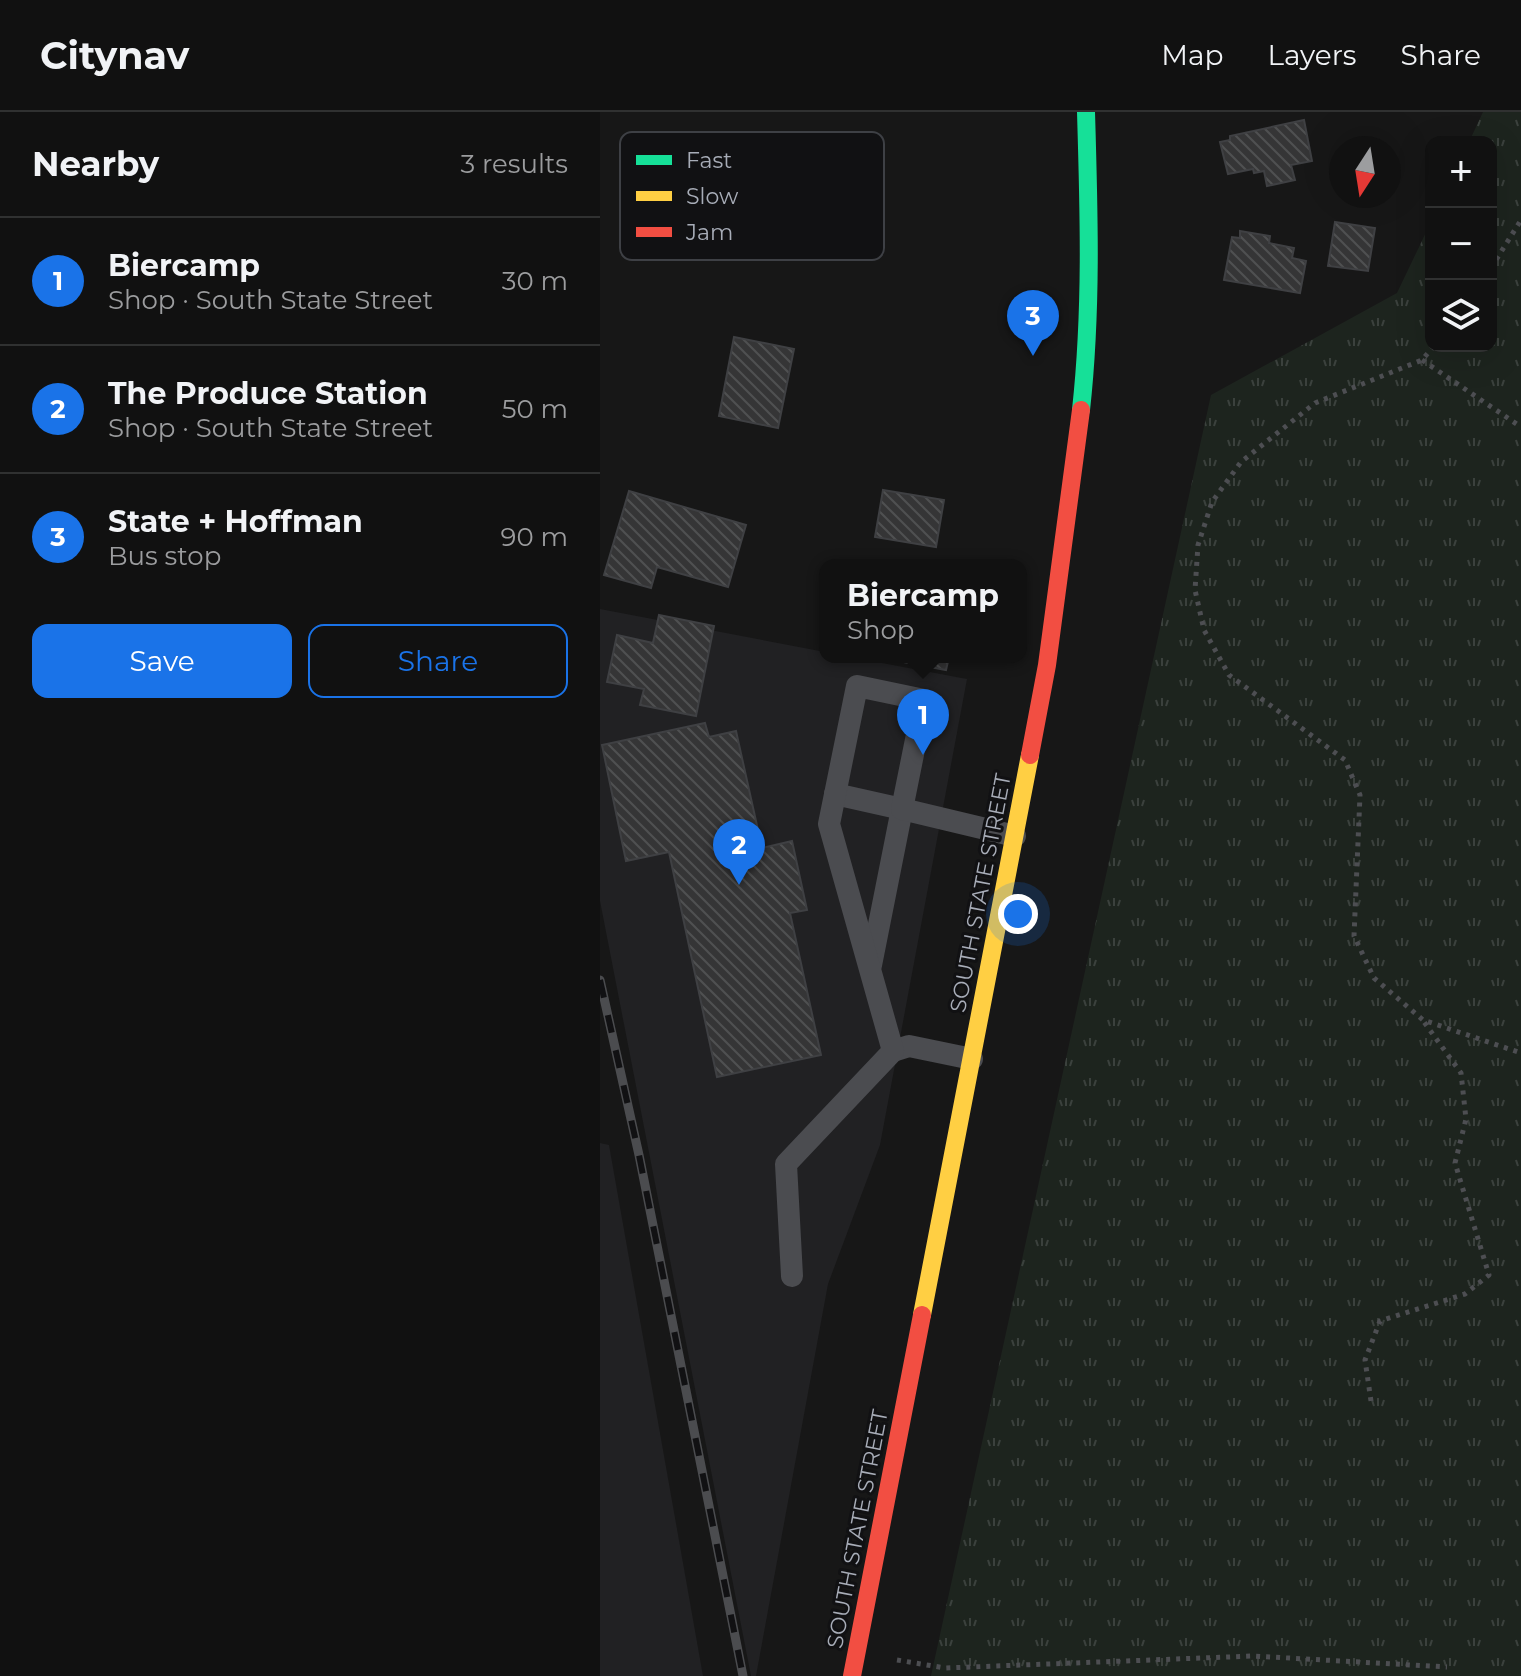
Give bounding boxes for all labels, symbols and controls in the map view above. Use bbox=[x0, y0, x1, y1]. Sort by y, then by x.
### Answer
text: Citynav bbox=[40, 32, 189, 79]
text: Map bbox=[1161, 38, 1224, 72]
text: Layers bbox=[1268, 38, 1357, 72]
text: Share bbox=[1401, 38, 1481, 72]
legend bbox=[620, 132, 884, 260]
north arrow bbox=[1329, 136, 1401, 208]
map controls bbox=[1425, 136, 1497, 352]
button: + bbox=[1425, 136, 1497, 208]
text: Nearby bbox=[32, 143, 159, 185]
text: Fast bbox=[686, 147, 732, 174]
text: 3 results bbox=[461, 148, 568, 180]
text: Slow bbox=[686, 183, 739, 210]
button: − bbox=[1425, 208, 1497, 280]
text: Jam bbox=[685, 219, 733, 246]
text: Biercamp bbox=[108, 247, 260, 284]
text: 1 bbox=[53, 265, 63, 297]
text: 30 m bbox=[502, 265, 568, 297]
button: layers bbox=[1425, 280, 1497, 352]
text: Shop · South State Street bbox=[108, 284, 433, 316]
pin: 3 bbox=[1007, 290, 1059, 356]
text: The Produce Station bbox=[108, 375, 428, 412]
text: 2 bbox=[50, 393, 66, 425]
text: 50 m bbox=[502, 393, 568, 425]
text: Shop · South State Street bbox=[108, 412, 433, 444]
text: State + Hoffman bbox=[108, 503, 363, 540]
text: 3 bbox=[50, 521, 66, 553]
text: 90 m bbox=[501, 521, 568, 553]
text: Bus stop bbox=[108, 540, 221, 572]
popup bbox=[819, 559, 1027, 663]
text: Biercamp bbox=[847, 577, 999, 614]
text: Shop bbox=[847, 614, 915, 646]
button: Save bbox=[32, 624, 292, 698]
button: Share bbox=[308, 624, 568, 698]
pin: 1 bbox=[897, 689, 949, 755]
street label: SOUTH STATE STREET bbox=[944, 771, 1017, 1015]
pin: 2 bbox=[713, 819, 765, 885]
your location bbox=[998, 894, 1038, 934]
street label: SOUTH STATE STREET bbox=[821, 1407, 894, 1651]

